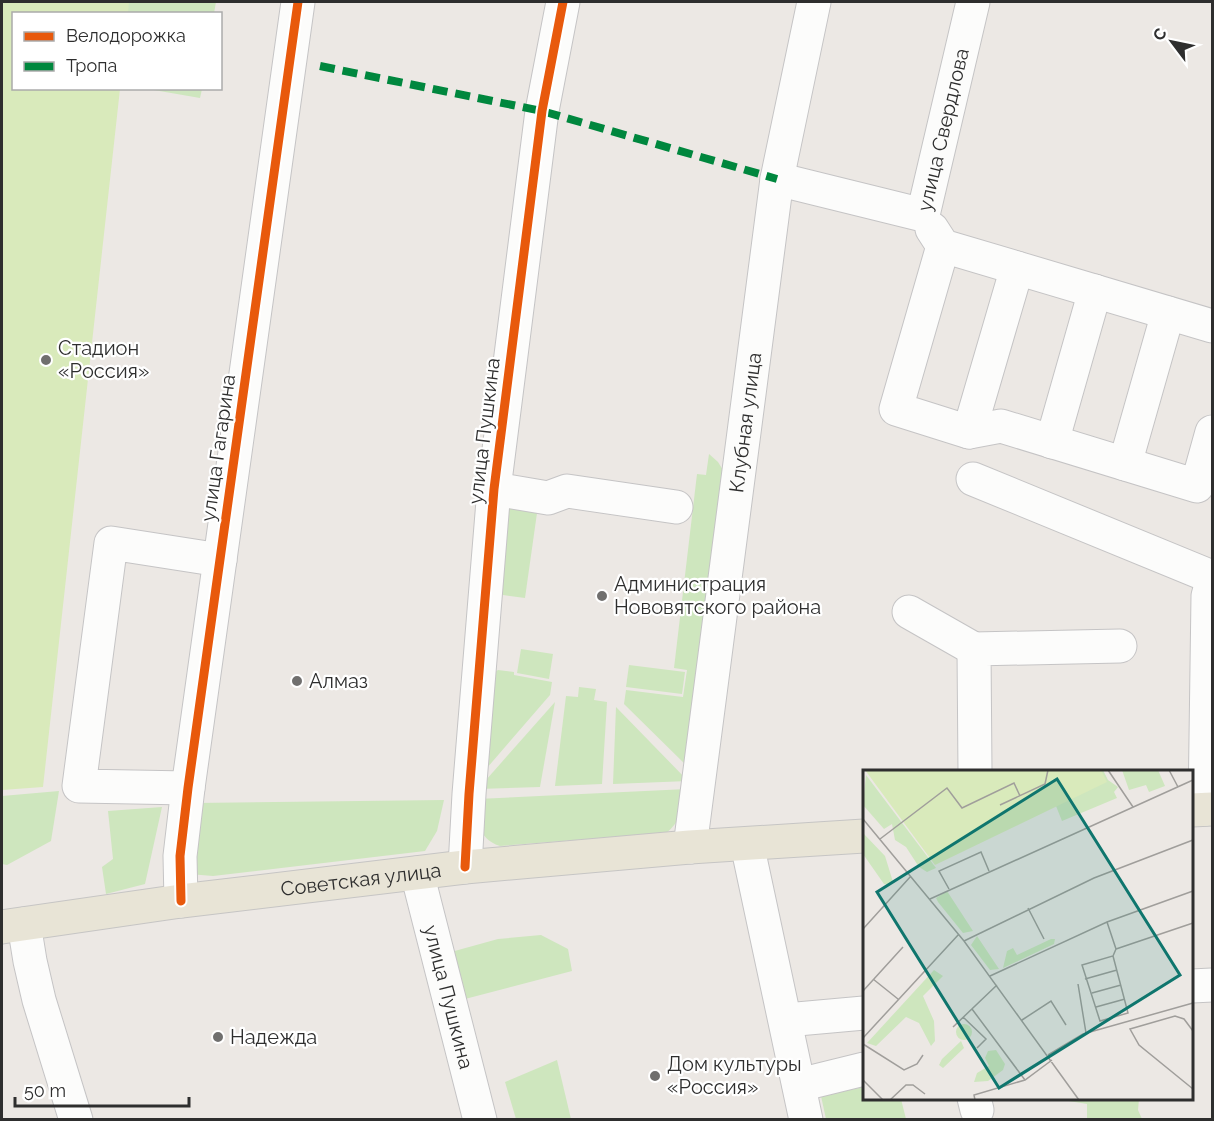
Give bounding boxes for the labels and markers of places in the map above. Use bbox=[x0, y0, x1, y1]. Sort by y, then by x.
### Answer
place label: Стадион «Россия» bbox=[58, 336, 149, 383]
marker: Стадион «Россия» bbox=[39, 353, 53, 367]
place label: Администрация Нововятского района bbox=[614, 572, 821, 619]
marker: Администрация Нововятского района bbox=[595, 589, 609, 603]
place label: Алмаз bbox=[309, 669, 368, 693]
marker: Алмаз bbox=[290, 674, 304, 688]
place label: Надежда bbox=[230, 1025, 317, 1049]
marker: Надежда bbox=[211, 1030, 225, 1044]
place label: Дом культуры «Россия» bbox=[667, 1052, 802, 1099]
marker: Дом культуры «Россия» bbox=[648, 1069, 662, 1083]

